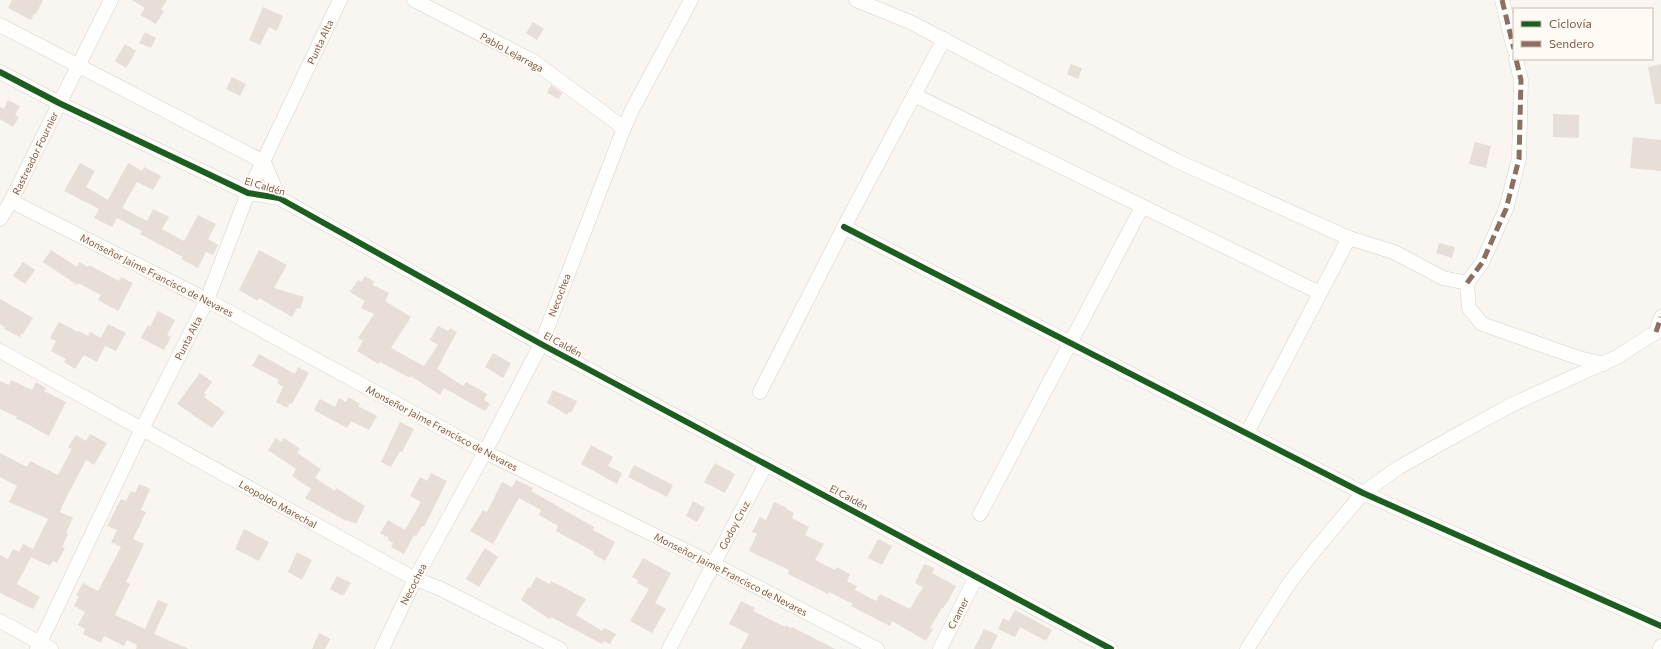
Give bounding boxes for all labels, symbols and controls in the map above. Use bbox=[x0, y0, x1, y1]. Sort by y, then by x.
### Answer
legend bbox=[1513, 8, 1653, 60]
text: Ciclovía bbox=[1549, 16, 1592, 30]
street label: Punta Alta bbox=[305, 18, 335, 66]
street label: Pablo Lejarraga bbox=[478, 30, 546, 74]
text: Sendero bbox=[1549, 36, 1594, 50]
street label: Rastreador Fournier bbox=[10, 109, 60, 197]
street label: El Caldén bbox=[243, 174, 287, 198]
street label: Monseñor Jaime Francisco de Nevares bbox=[78, 231, 236, 319]
street label: Necochea bbox=[545, 272, 573, 318]
street label: Punta Alta bbox=[172, 314, 204, 362]
street label: El Caldén bbox=[542, 329, 584, 359]
street label: Monseñor Jaime Francisco de Nevares bbox=[364, 383, 520, 473]
street label: Leopoldo Marechal bbox=[237, 478, 319, 530]
street label: El Caldén bbox=[828, 482, 870, 512]
street label: Godoy Cruz bbox=[716, 499, 752, 551]
street label: Monseñor Jaime Francisco de Nevares bbox=[652, 530, 810, 618]
street label: Necochea bbox=[397, 561, 429, 607]
street label: Cramer bbox=[945, 595, 971, 631]

